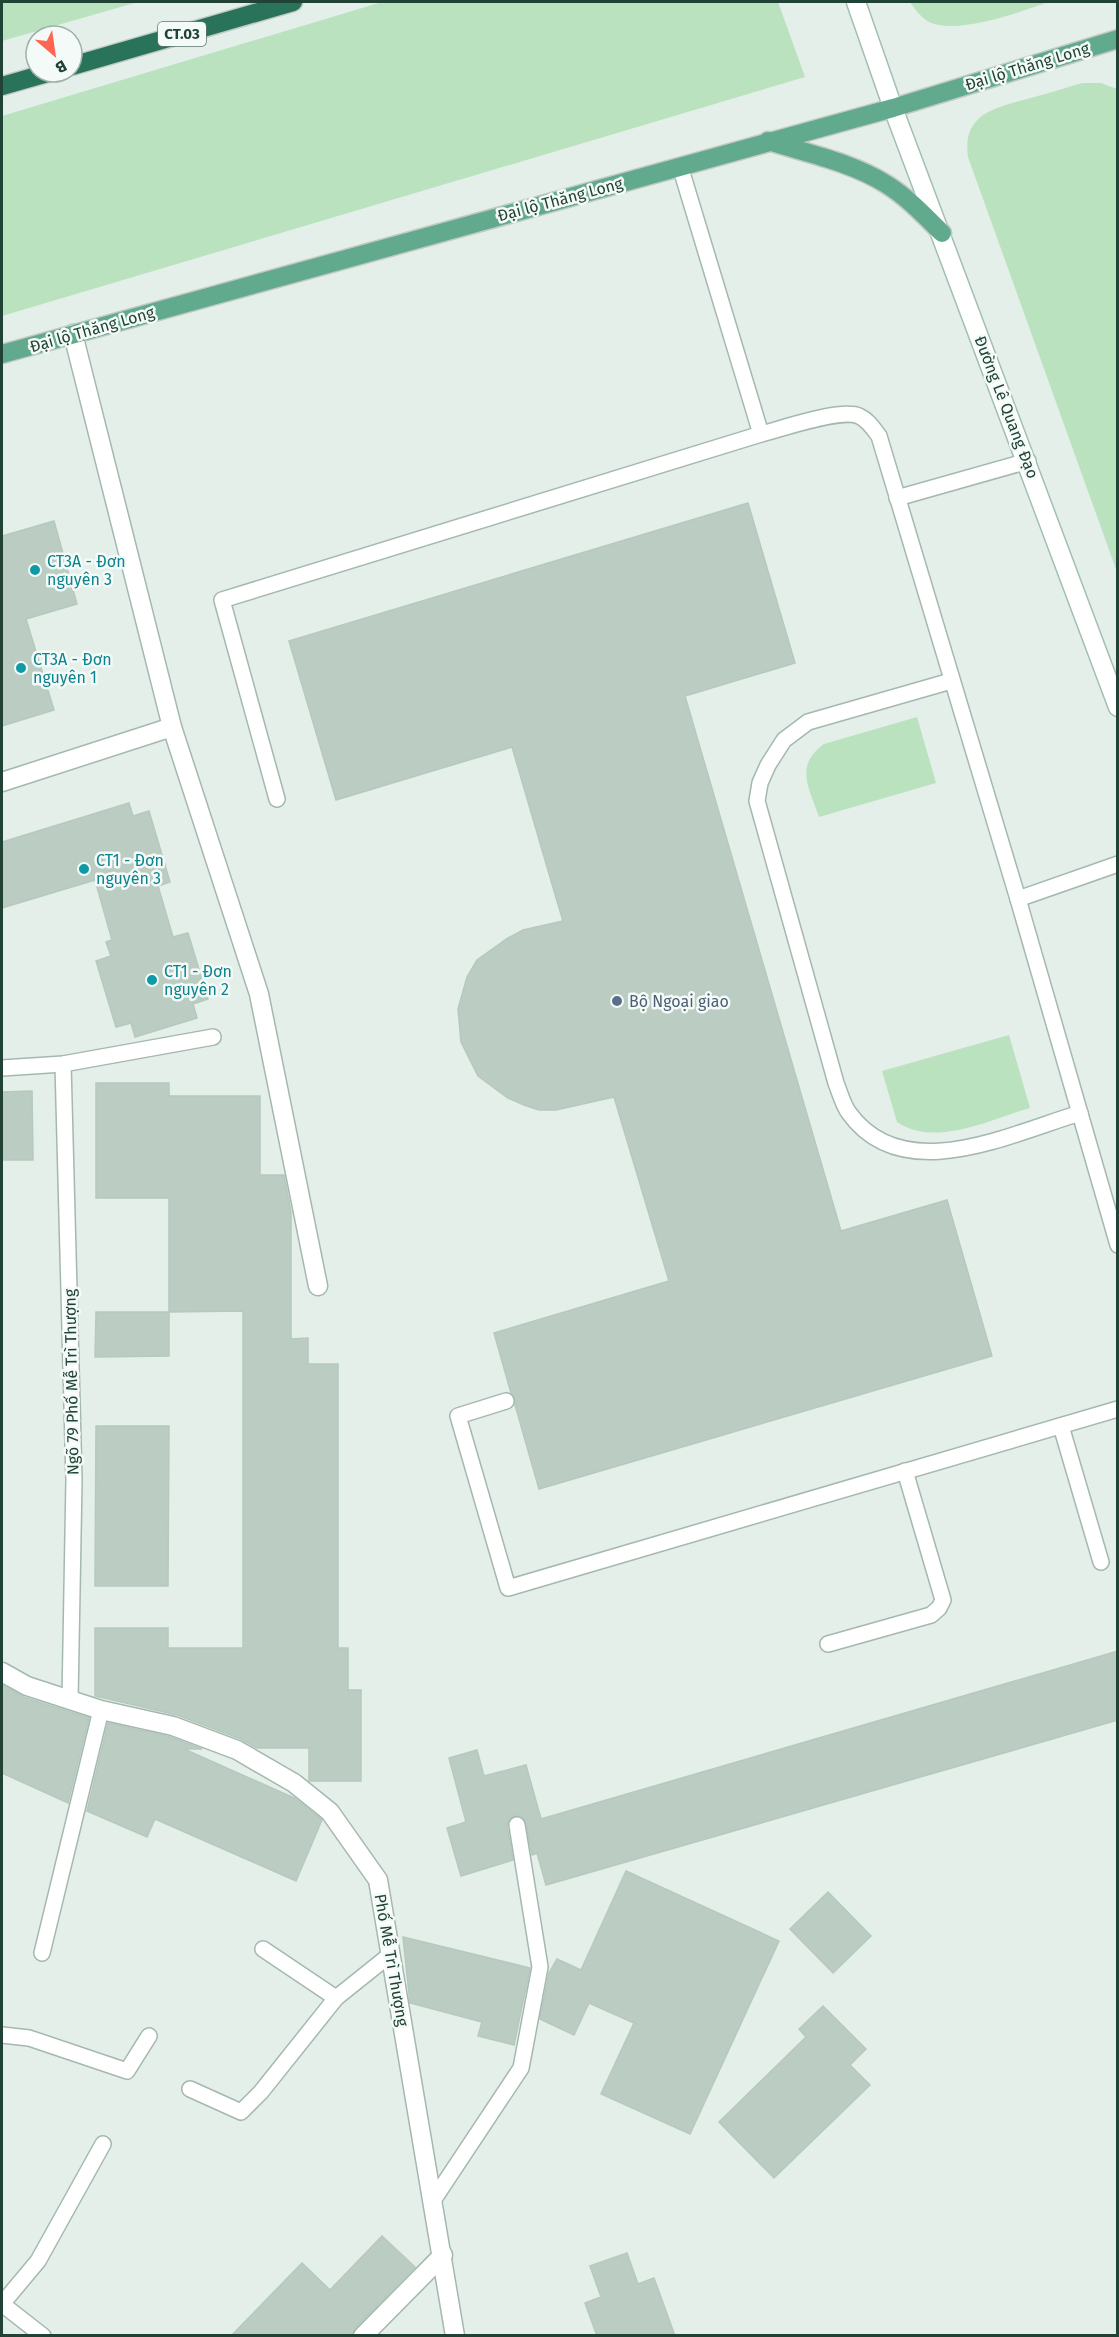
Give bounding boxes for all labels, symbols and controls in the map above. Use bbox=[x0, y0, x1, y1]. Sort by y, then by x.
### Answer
road number: CT.03 bbox=[158, 22, 206, 46]
north arrow bbox=[24, 24, 84, 84]
street label: Đại lộ Thăng Long bbox=[963, 38, 1092, 94]
text: B bbox=[52, 56, 70, 77]
street label: Đại lộ Thăng Long bbox=[495, 173, 625, 225]
street label: Đại lộ Thăng Long bbox=[28, 302, 157, 356]
street label: Đường Lê Quang Đạo bbox=[971, 333, 1042, 481]
place label: CT3A - Đơn nguyên 3 bbox=[47, 552, 126, 589]
marker: CT3A - Đơn nguyên 3 bbox=[28, 563, 42, 577]
place label: CT3A - Đơn nguyên 1 bbox=[33, 650, 112, 687]
marker: CT3A - Đơn nguyên 1 bbox=[14, 661, 28, 675]
place label: CT1 - Đơn nguyên 3 bbox=[96, 851, 164, 888]
marker: CT1 - Đơn nguyên 3 bbox=[77, 862, 91, 876]
place label: CT1 - Đơn nguyên 2 bbox=[164, 962, 232, 999]
marker: CT1 - Đơn nguyên 2 bbox=[145, 973, 159, 987]
place label: Bộ Ngoại giao bbox=[629, 992, 729, 1011]
marker: Bộ Ngoại giao bbox=[610, 994, 624, 1008]
street label: Ngõ 79 Phố Mễ Trì Thượng bbox=[59, 1288, 83, 1475]
street label: Phố Mễ Trì Thượng bbox=[370, 1892, 414, 2028]

